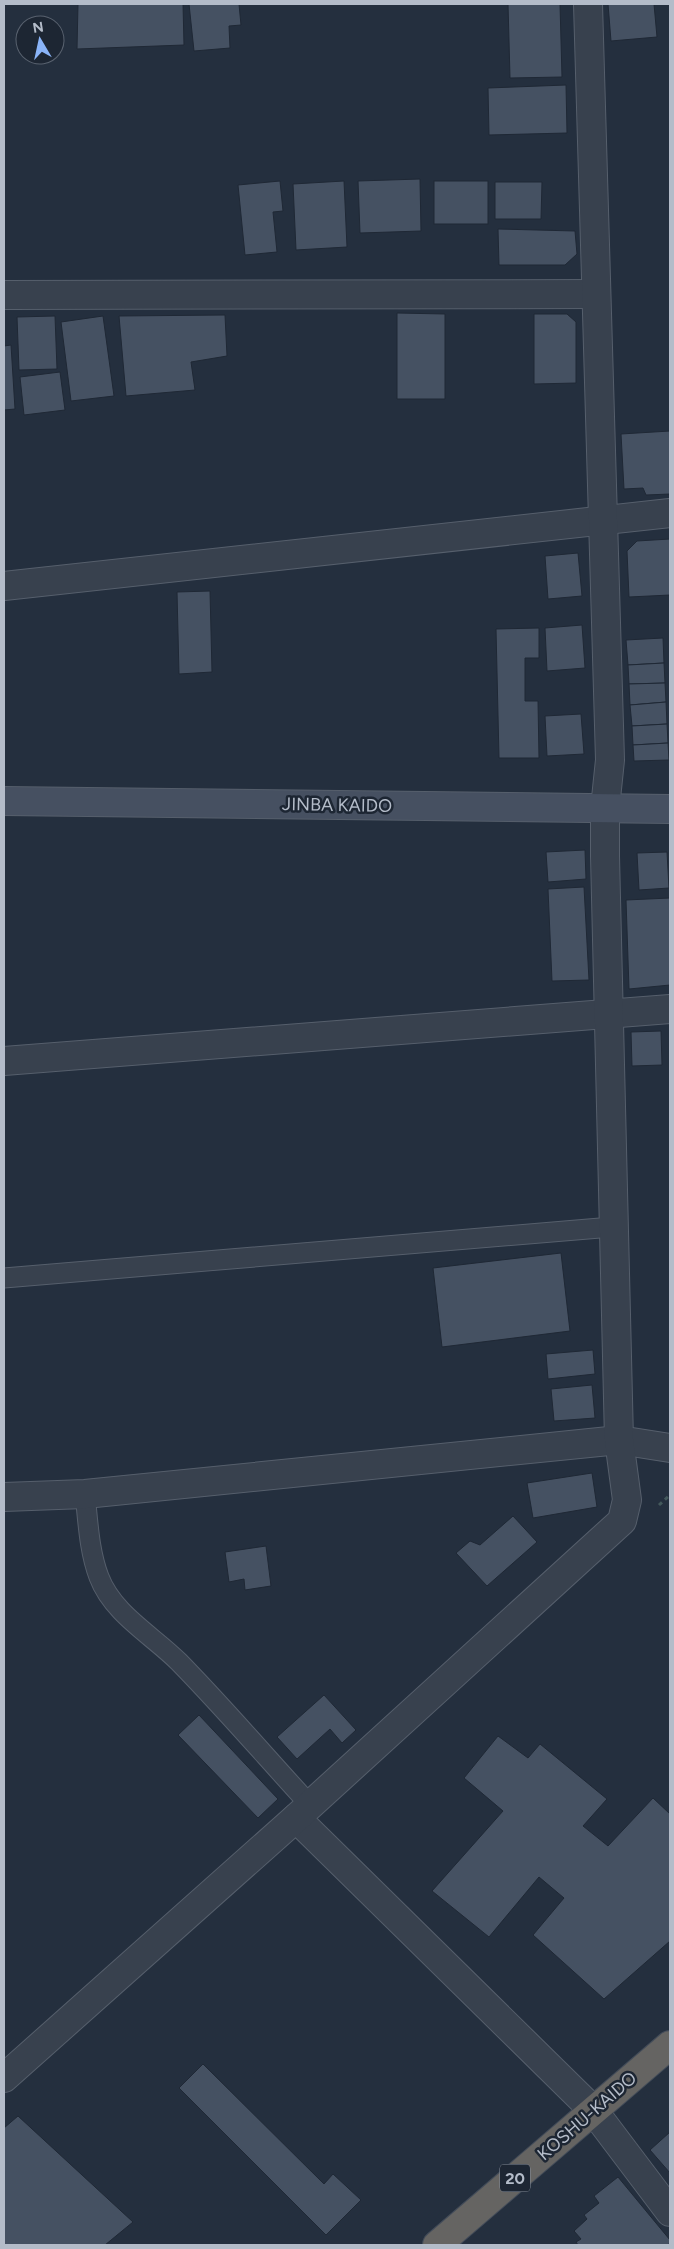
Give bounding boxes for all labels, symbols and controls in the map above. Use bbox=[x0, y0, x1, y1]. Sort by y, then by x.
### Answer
north arrow bbox=[15, 15, 65, 65]
text: N bbox=[31, 18, 45, 37]
street label: JINBA KAIDO bbox=[282, 793, 392, 817]
street label: KOSHU-KAIDO bbox=[533, 2067, 641, 2165]
road number: 20 bbox=[500, 2164, 530, 2192]

